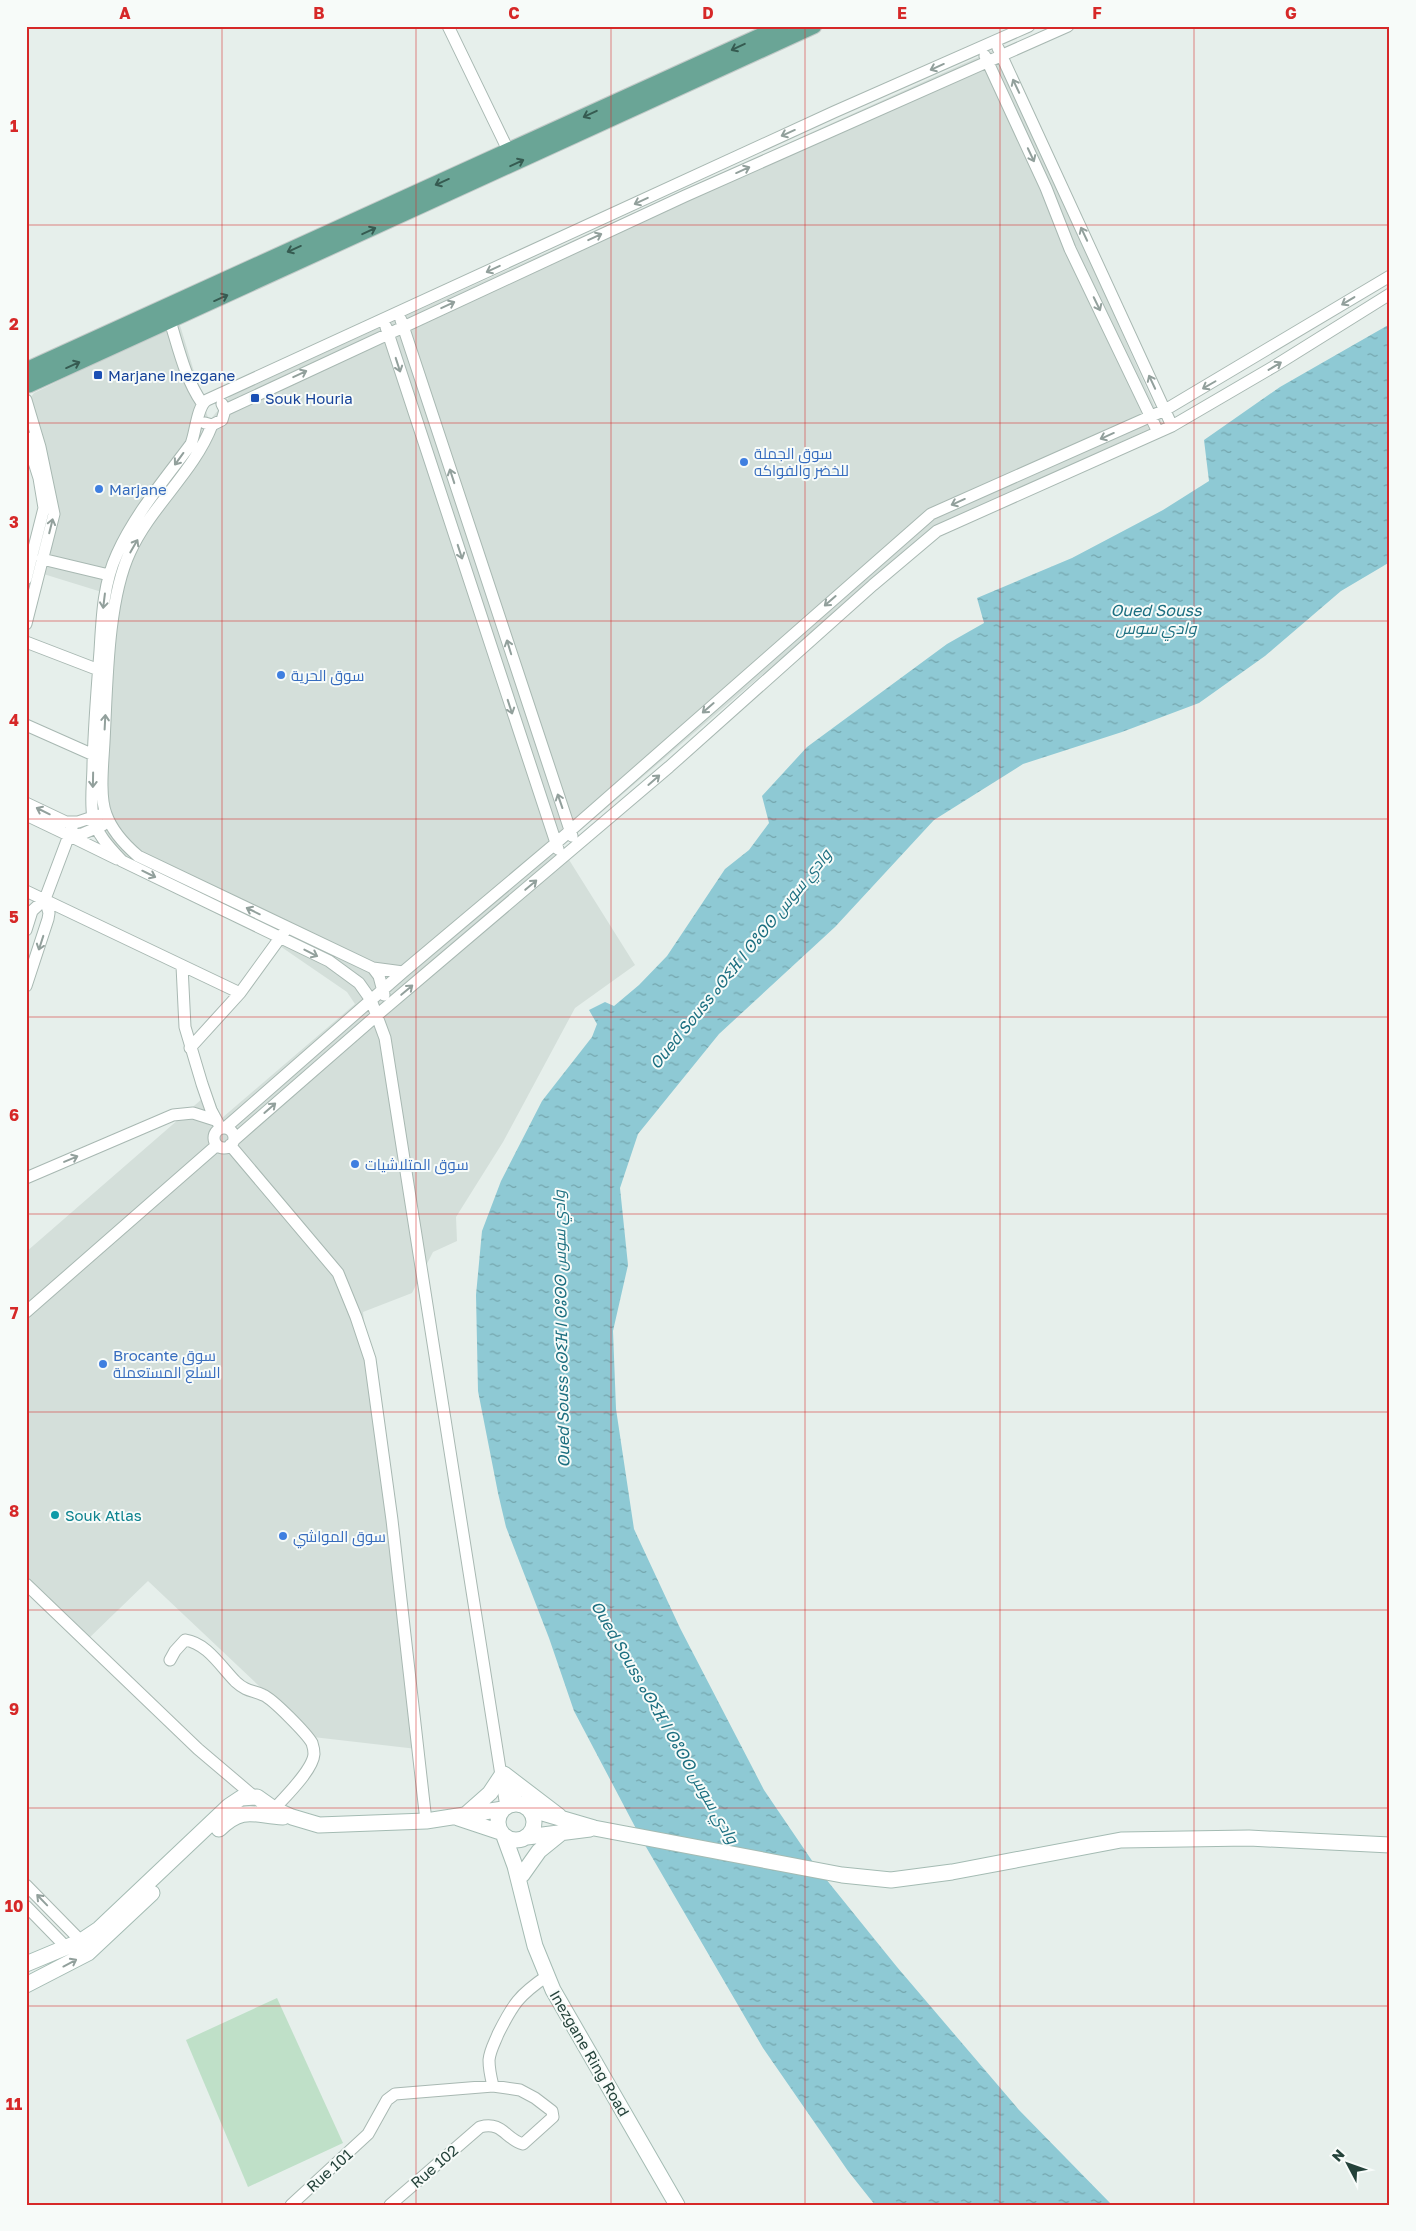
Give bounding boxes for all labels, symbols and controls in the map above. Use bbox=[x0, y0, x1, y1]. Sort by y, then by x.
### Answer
text: A bbox=[119, 3, 131, 23]
text: B bbox=[313, 3, 325, 23]
text: C bbox=[508, 3, 520, 23]
text: D bbox=[702, 3, 714, 23]
text: E bbox=[897, 3, 907, 23]
text: F bbox=[1092, 3, 1102, 23]
text: G bbox=[1285, 3, 1297, 23]
one-way arrow bbox=[731, 42, 746, 52]
one-way arrow bbox=[930, 62, 945, 72]
one-way arrow bbox=[1011, 79, 1020, 94]
one-way arrow bbox=[583, 110, 598, 120]
text: 1 bbox=[10, 116, 18, 136]
one-way arrow bbox=[781, 129, 796, 138]
one-way arrow bbox=[1026, 147, 1036, 162]
one-way arrow bbox=[509, 157, 524, 167]
one-way arrow bbox=[735, 165, 750, 175]
one-way arrow bbox=[435, 177, 450, 187]
one-way arrow bbox=[634, 197, 649, 206]
one-way arrow bbox=[361, 225, 376, 235]
one-way arrow bbox=[1078, 227, 1088, 242]
one-way arrow bbox=[587, 232, 602, 242]
one-way arrow bbox=[287, 245, 302, 254]
one-way arrow bbox=[486, 264, 501, 274]
one-way arrow bbox=[213, 292, 228, 302]
one-way arrow bbox=[1092, 296, 1102, 311]
one-way arrow bbox=[1341, 297, 1355, 307]
one-way arrow bbox=[440, 300, 455, 310]
text: 2 bbox=[9, 314, 19, 334]
one-way arrow bbox=[394, 356, 404, 372]
one-way arrow bbox=[65, 359, 80, 369]
one-way arrow bbox=[1267, 361, 1281, 371]
place label: Marjane Inezgane bbox=[108, 366, 236, 384]
marker: Marjane Inezgane bbox=[92, 369, 104, 381]
one-way arrow bbox=[293, 369, 308, 379]
one-way arrow bbox=[1146, 375, 1156, 390]
one-way arrow bbox=[1202, 380, 1216, 390]
place label: Souk Houria bbox=[265, 389, 353, 407]
marker: Souk Houria bbox=[249, 392, 261, 404]
one-way arrow bbox=[1100, 432, 1115, 442]
place label: سوق الجملة للخضر والفواكه bbox=[754, 444, 849, 480]
one-way arrow bbox=[174, 452, 185, 465]
marker: سوق الجملة للخضر والفواكه bbox=[738, 456, 750, 468]
one-way arrow bbox=[447, 469, 456, 484]
place label: Marjane bbox=[109, 480, 167, 498]
marker: Marjane bbox=[93, 483, 105, 495]
one-way arrow bbox=[951, 498, 966, 507]
text: 3 bbox=[9, 512, 19, 532]
one-way arrow bbox=[47, 518, 56, 534]
one-way arrow bbox=[129, 540, 139, 554]
one-way arrow bbox=[456, 544, 466, 560]
one-way arrow bbox=[99, 592, 109, 608]
one-way arrow bbox=[824, 595, 837, 607]
water label: Oued Souss وادي سوس bbox=[1110, 600, 1203, 641]
one-way arrow bbox=[503, 639, 513, 655]
place label: سوق الحرية bbox=[291, 666, 364, 686]
marker: سوق الحرية bbox=[275, 669, 287, 681]
one-way arrow bbox=[506, 699, 516, 715]
one-way arrow bbox=[702, 702, 715, 714]
text: 4 bbox=[9, 710, 19, 730]
one-way arrow bbox=[101, 715, 110, 731]
one-way arrow bbox=[88, 772, 98, 788]
one-way arrow bbox=[648, 774, 661, 785]
one-way arrow bbox=[555, 794, 564, 809]
one-way arrow bbox=[36, 806, 51, 815]
water label: Oued Souss ⴰⵙⵉⴼ ⵏ ⵙⵓⵙⵙ وادي سوس bbox=[645, 844, 838, 1075]
one-way arrow bbox=[141, 870, 156, 880]
one-way arrow bbox=[524, 880, 537, 891]
one-way arrow bbox=[245, 906, 260, 916]
text: 5 bbox=[9, 907, 19, 927]
one-way arrow bbox=[35, 934, 45, 950]
one-way arrow bbox=[304, 948, 319, 958]
one-way arrow bbox=[400, 985, 413, 996]
one-way arrow bbox=[264, 1102, 277, 1114]
text: 6 bbox=[9, 1105, 19, 1125]
one-way arrow bbox=[63, 1153, 78, 1163]
place label: سوق المتلاشيات bbox=[365, 1155, 469, 1175]
marker: سوق المتلاشيات bbox=[349, 1158, 361, 1170]
water label: Oued Souss ⴰⵙⵉⴼ ⵏ ⵙⵓⵙⵙ وادي سوس bbox=[549, 1189, 576, 1468]
text: 7 bbox=[10, 1303, 19, 1323]
place label: Brocante سوق السلع المستعملة bbox=[113, 1346, 220, 1384]
marker: Brocante سوق السلع المستعملة bbox=[97, 1358, 109, 1370]
text: 8 bbox=[9, 1501, 19, 1521]
place label: Souk Atlas bbox=[65, 1506, 142, 1524]
marker: Souk Atlas bbox=[49, 1509, 61, 1521]
place label: سوق المواشي bbox=[293, 1527, 386, 1549]
marker: سوق المواشي bbox=[277, 1530, 289, 1542]
water label: Oued Souss ⴰⵙⵉⴼ ⵏ ⵙⵓⵙⵙ وادي سوس bbox=[584, 1597, 744, 1850]
text: 9 bbox=[9, 1699, 19, 1719]
one-way arrow bbox=[36, 1895, 48, 1907]
text: 10 bbox=[5, 1896, 23, 1916]
one-way arrow bbox=[62, 1958, 77, 1967]
street label: Inezgane Ring Road bbox=[546, 1987, 634, 2119]
text: 11 bbox=[6, 2094, 22, 2114]
north arrow bbox=[1324, 2138, 1374, 2188]
street label: Rue 102 bbox=[407, 2141, 461, 2191]
street label: Rue 101 bbox=[302, 2145, 356, 2195]
text: N bbox=[1328, 2146, 1348, 2165]

